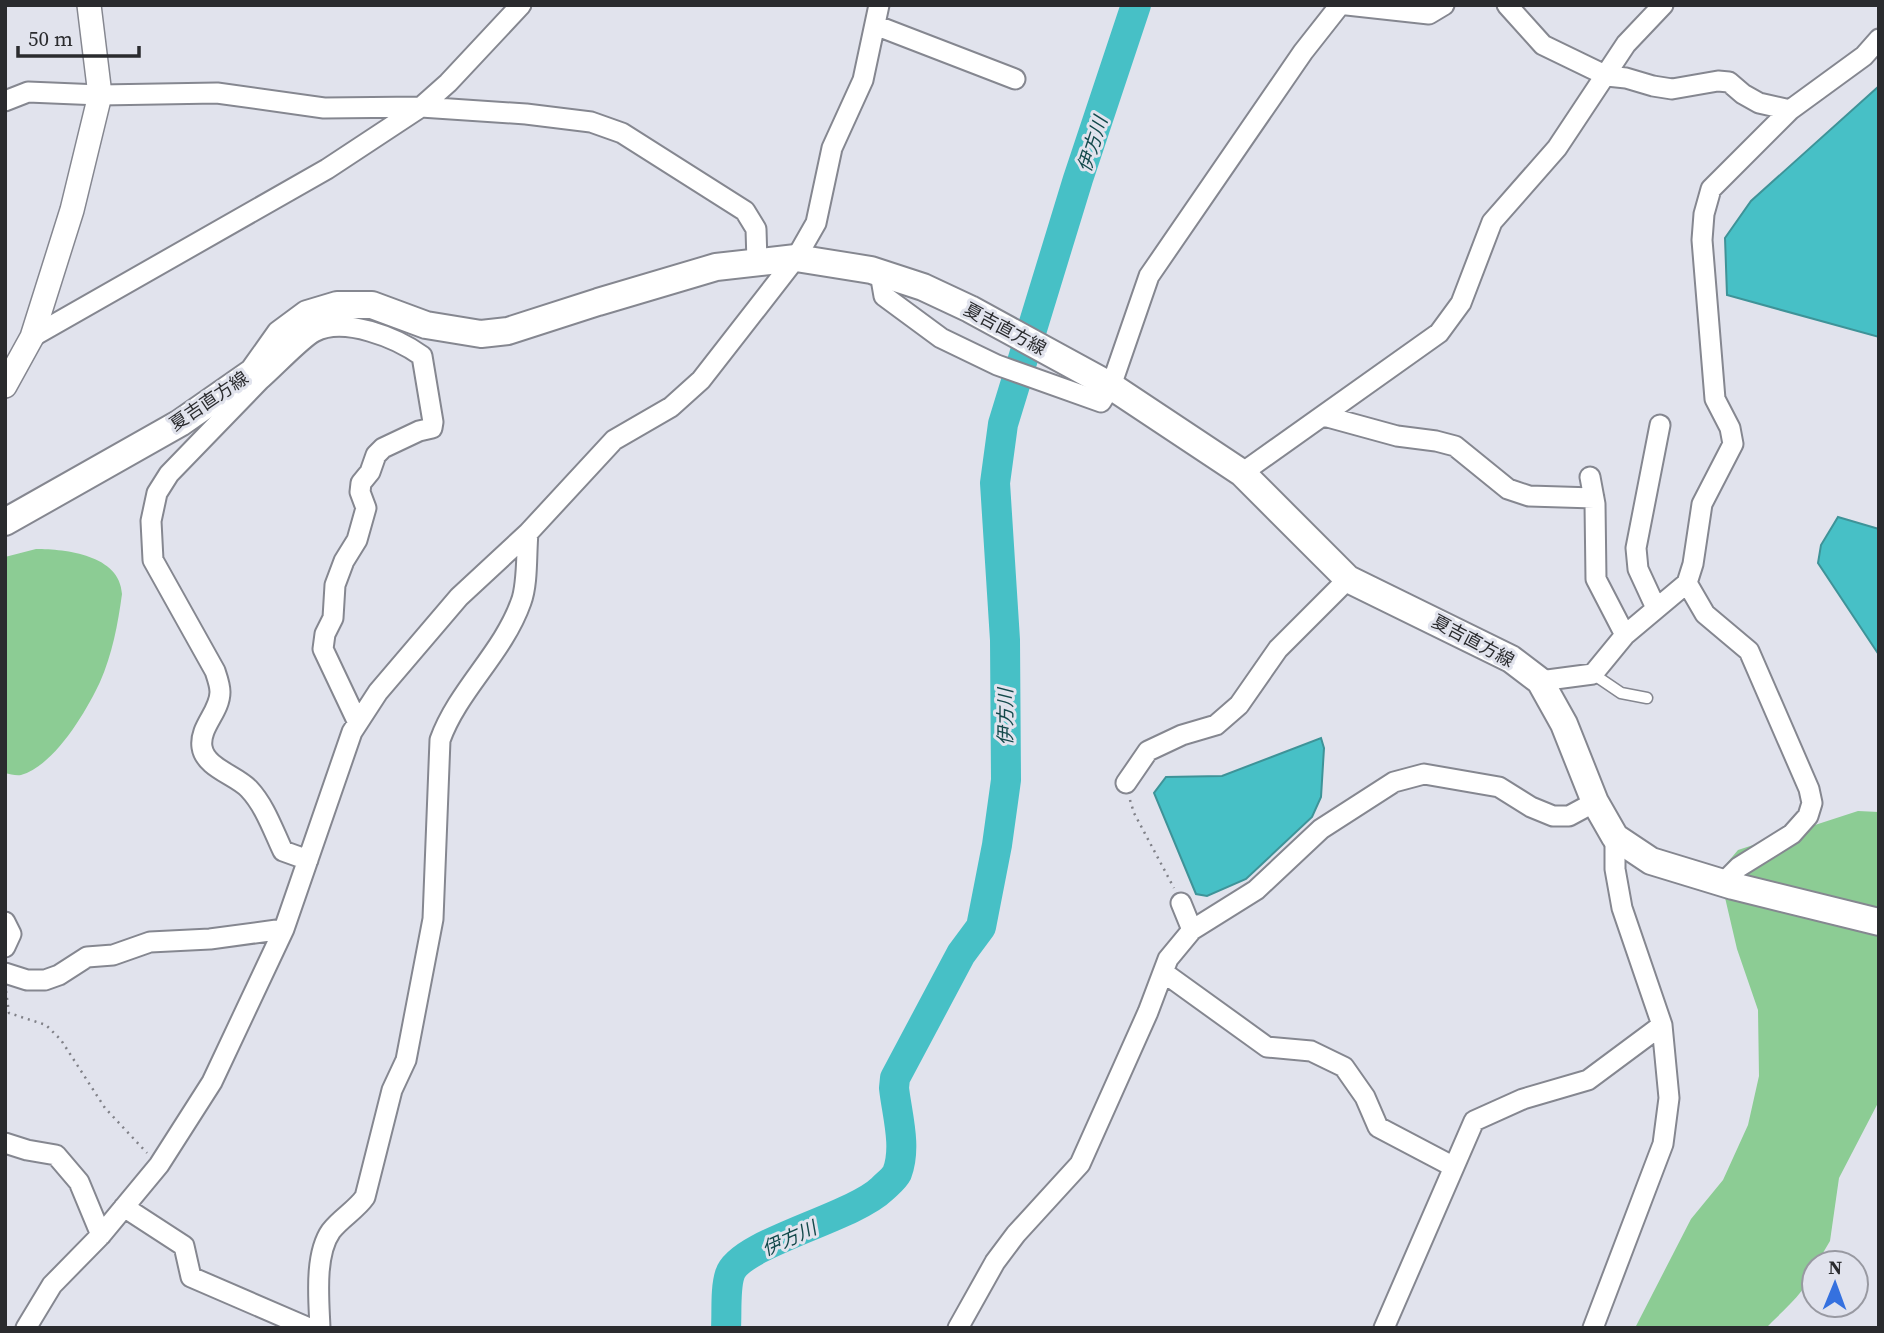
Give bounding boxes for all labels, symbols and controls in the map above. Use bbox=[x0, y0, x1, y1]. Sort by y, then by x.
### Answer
scale bar bbox=[18, 14, 138, 58]
text: 50 m bbox=[28, 24, 73, 53]
water label: 伊方川 bbox=[1071, 111, 1114, 175]
street label: 夏吉直方線 bbox=[960, 296, 1051, 361]
street label: 夏吉直方線 bbox=[164, 365, 253, 436]
street label: 夏吉直方線 bbox=[1428, 608, 1519, 673]
water label: 伊方川 bbox=[992, 687, 1018, 746]
water label: 伊方川 bbox=[758, 1214, 822, 1261]
north arrow bbox=[1800, 1249, 1870, 1319]
text: N bbox=[1828, 1254, 1843, 1280]

